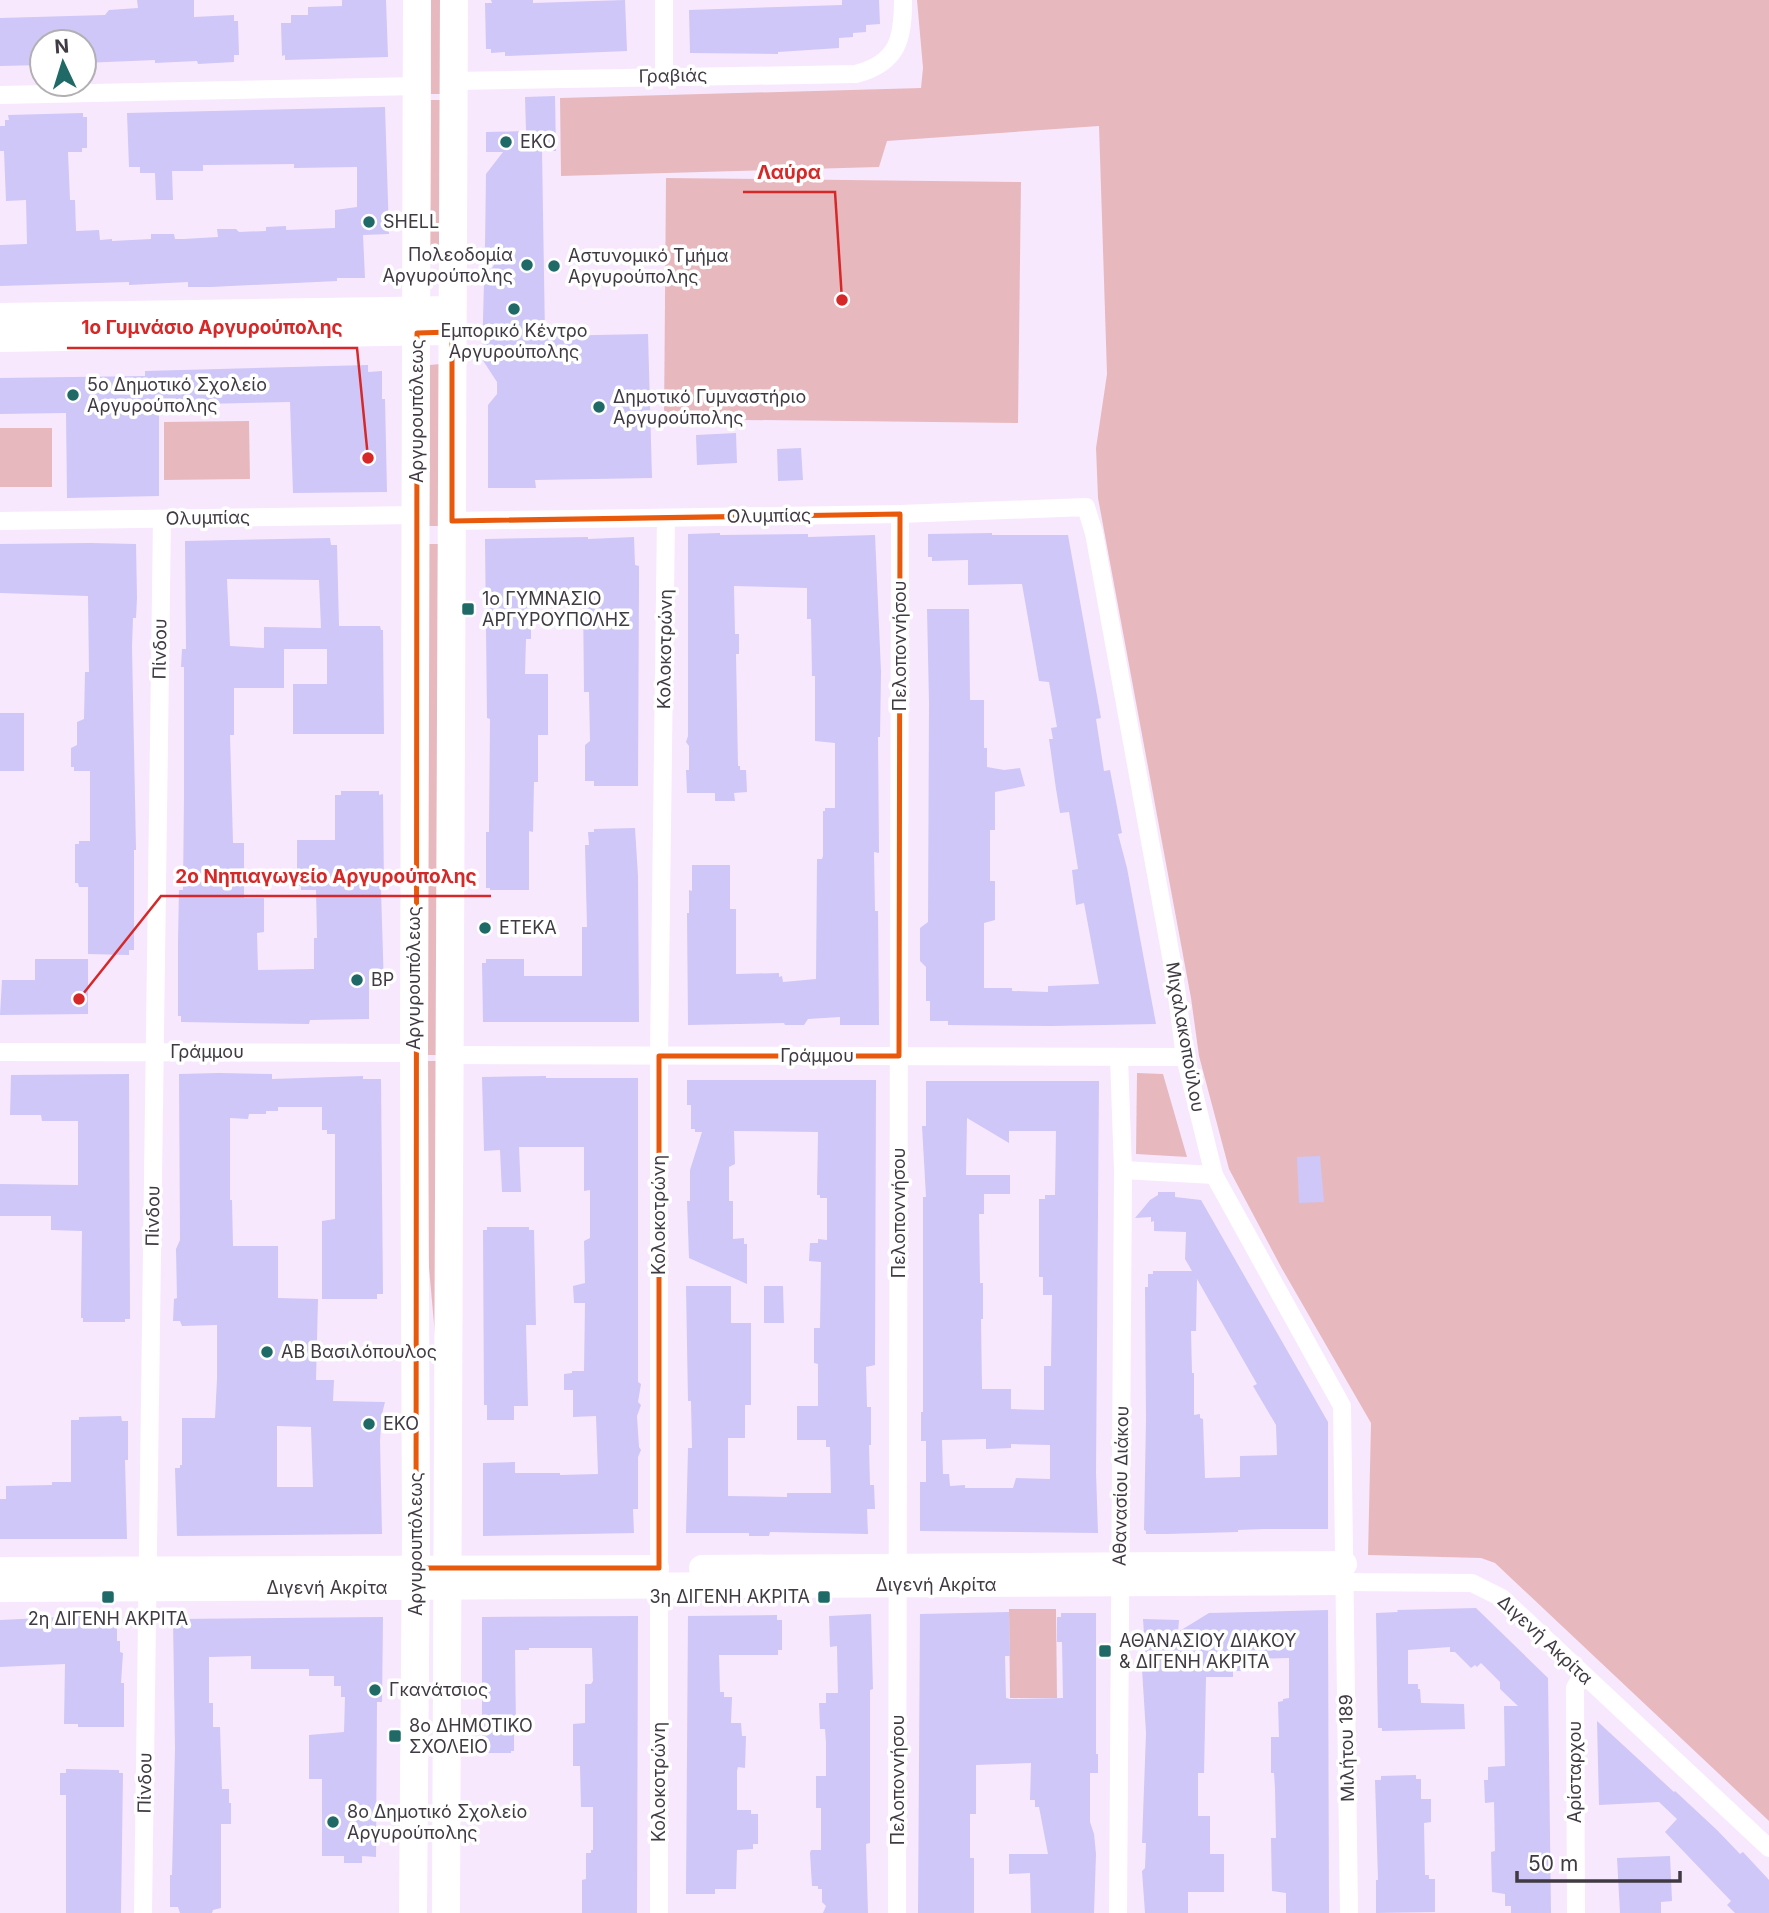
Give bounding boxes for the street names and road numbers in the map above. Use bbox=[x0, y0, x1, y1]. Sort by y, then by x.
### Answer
street label: Γραβιάς bbox=[638, 64, 708, 87]
street label: Αργυρουπόλεως bbox=[406, 339, 427, 483]
street label: Ολυμπίας bbox=[727, 504, 811, 527]
street label: Ολυμπίας bbox=[166, 506, 250, 529]
street label: Πελοποννήσου bbox=[889, 581, 910, 711]
street label: Κολοκοτρώνη bbox=[653, 589, 676, 709]
street label: Πίνδου bbox=[148, 618, 171, 680]
street label: Αργυρουπόλεως bbox=[403, 906, 424, 1050]
street label: Μιχαλακοπούλου bbox=[1162, 960, 1209, 1114]
street label: Γράμμου bbox=[170, 1041, 244, 1062]
street label: Γράμμου bbox=[780, 1045, 854, 1066]
street label: Πελοποννήσου bbox=[888, 1148, 909, 1278]
street label: Κολοκοτρώνη bbox=[648, 1155, 669, 1275]
street label: Πίνδου bbox=[141, 1185, 164, 1247]
street label: Αθανασίου Διάκου bbox=[1109, 1406, 1132, 1566]
street label: Αργυρουπόλεως bbox=[405, 1472, 426, 1616]
street label: Διγενή Ακρίτα bbox=[875, 1574, 997, 1595]
street label: Διγενή Ακρίτα bbox=[266, 1577, 388, 1598]
street label: Διγενή Ακρίτα bbox=[1494, 1591, 1597, 1689]
street label: Μιλήτου 189 bbox=[1335, 1694, 1358, 1802]
street label: Πελοποννήσου bbox=[887, 1715, 908, 1845]
street label: Αρίσταρχου bbox=[1564, 1721, 1585, 1823]
street label: Κολοκοτρώνη bbox=[648, 1722, 669, 1842]
street label: Πίνδου bbox=[133, 1752, 156, 1814]

